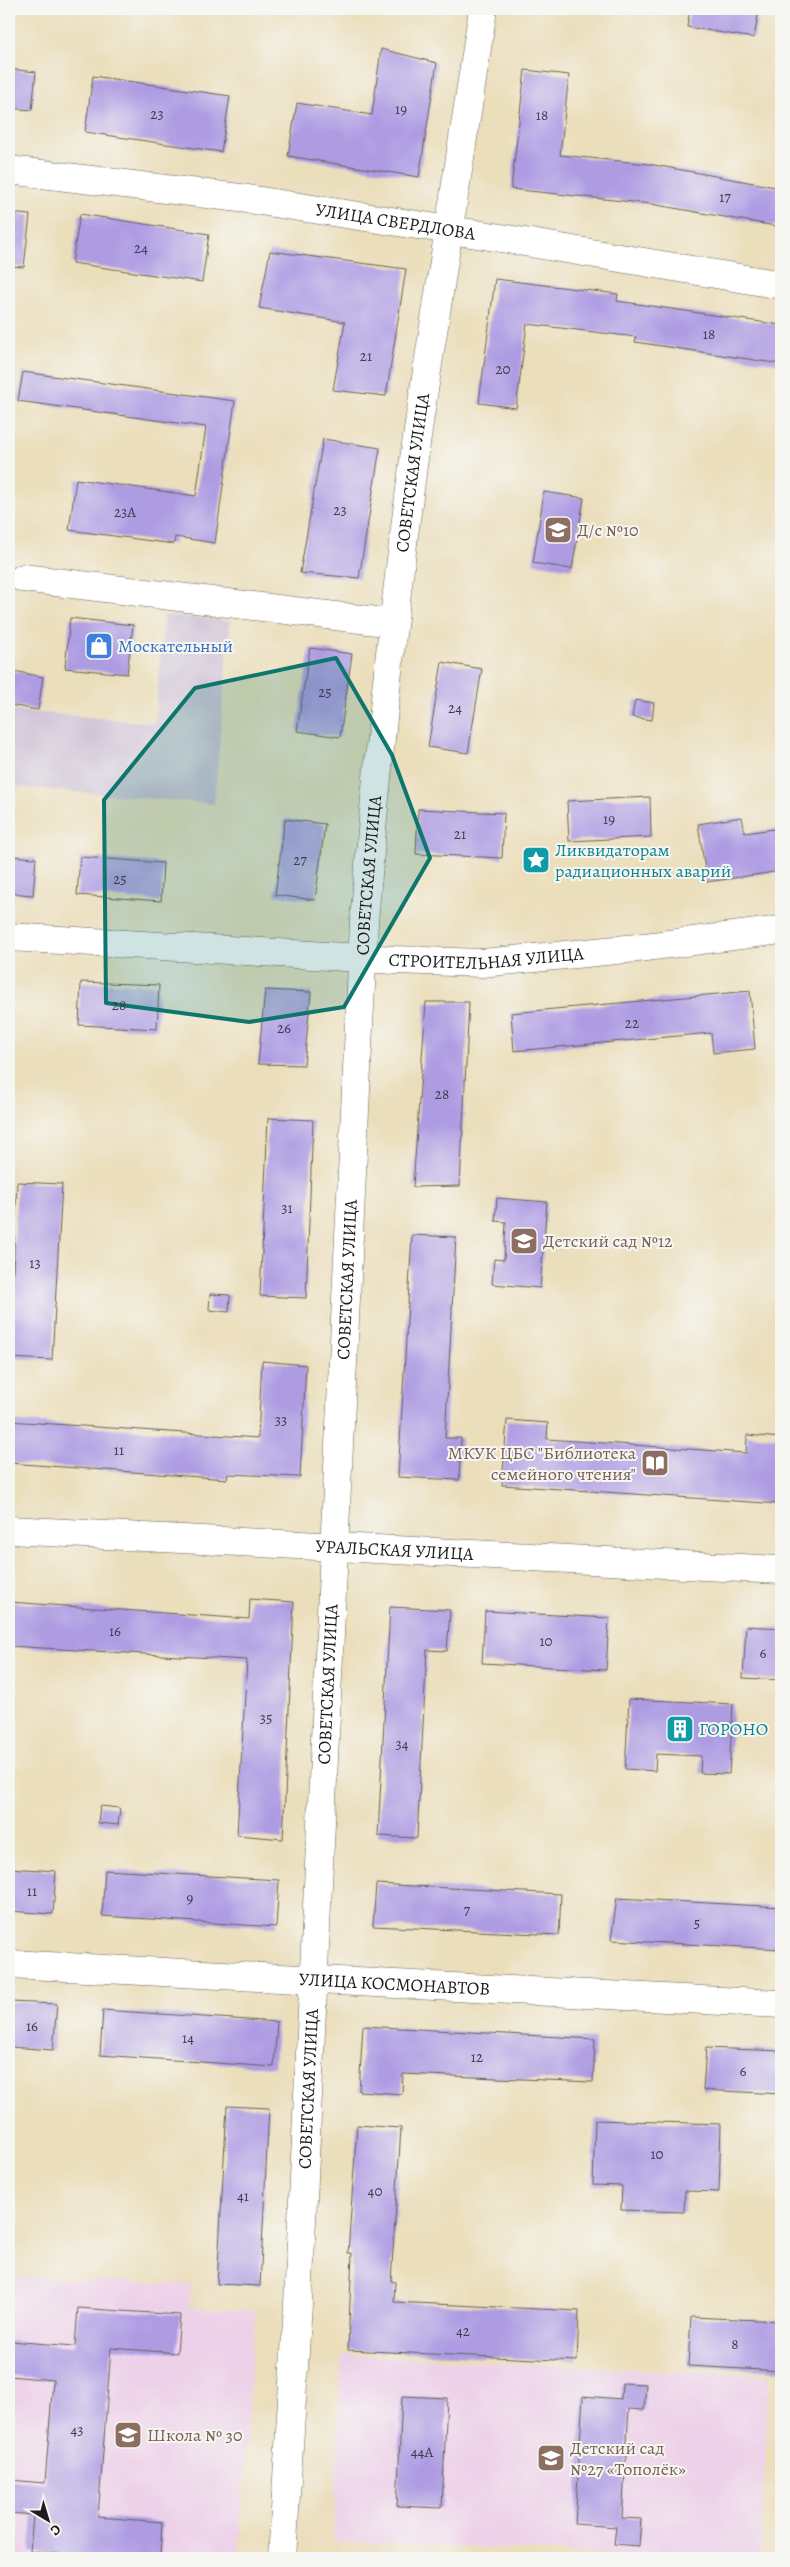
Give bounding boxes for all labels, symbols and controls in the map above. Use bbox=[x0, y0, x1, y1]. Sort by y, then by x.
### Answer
house number: 19 bbox=[395, 99, 407, 119]
house number: 23 bbox=[150, 104, 164, 124]
house number: 18 bbox=[536, 105, 548, 125]
house number: 17 bbox=[719, 187, 731, 207]
street label: УЛИЦА СВЕРДЛОВА bbox=[314, 198, 478, 246]
house number: 24 bbox=[134, 238, 148, 258]
house number: 18 bbox=[703, 324, 715, 344]
house number: 21 bbox=[360, 346, 372, 366]
house number: 20 bbox=[495, 359, 511, 379]
street label: СОВЕТСКАЯ УЛИЦА bbox=[390, 391, 435, 554]
house number: 23 bbox=[333, 500, 347, 520]
house number: 23А bbox=[114, 502, 136, 522]
school or university icon: Д/с №10 bbox=[543, 515, 573, 545]
place label: Д/с №10 bbox=[577, 518, 639, 542]
shop icon: Москательный bbox=[84, 631, 114, 661]
place label: Москательный bbox=[118, 634, 233, 658]
house number: 25 bbox=[318, 682, 332, 702]
house number: 24 bbox=[448, 698, 462, 718]
street label: СОВЕТСКАЯ УЛИЦА bbox=[350, 794, 387, 956]
house number: 19 bbox=[603, 809, 615, 829]
house number: 21 bbox=[454, 824, 466, 844]
place label: Ликвидаторам радиационных аварий bbox=[555, 838, 731, 883]
place icon: Ликвидаторам радиационных аварий bbox=[521, 845, 551, 875]
house number: 27 bbox=[293, 850, 307, 870]
house number: 25 bbox=[113, 869, 127, 889]
street label: СТРОИТЕЛЬНАЯ УЛИЦА bbox=[388, 941, 585, 975]
house number: 28 bbox=[112, 995, 126, 1015]
house number: 22 bbox=[625, 1013, 639, 1033]
house number: 26 bbox=[277, 1018, 291, 1038]
house number: 28 bbox=[435, 1084, 449, 1104]
house number: 31 bbox=[281, 1198, 293, 1218]
street label: СОВЕТСКАЯ УЛИЦА bbox=[331, 1198, 363, 1360]
school or university icon: Детский сад №12 bbox=[509, 1226, 539, 1256]
place label: Детский сад №12 bbox=[543, 1229, 673, 1253]
house number: 13 bbox=[29, 1253, 41, 1273]
house number: 33 bbox=[275, 1410, 287, 1430]
house number: 11 bbox=[114, 1440, 124, 1460]
place label: МКУК ЦБС "Библиотека семейного чтения" bbox=[448, 1441, 637, 1486]
library icon: МКУК ЦБС "Библиотека семейного чтения" bbox=[640, 1448, 670, 1478]
street label: УРАЛЬСКАЯ УЛИЦА bbox=[315, 1534, 475, 1566]
street label: СОВЕТСКАЯ УЛИЦА bbox=[312, 1603, 343, 1765]
house number: 16 bbox=[109, 1621, 121, 1641]
house number: 10 bbox=[539, 1631, 553, 1651]
house number: 6 bbox=[760, 1643, 767, 1663]
house number: 35 bbox=[260, 1708, 272, 1728]
building icon: ГОРОНО bbox=[665, 1714, 695, 1744]
place label: ГОРОНО bbox=[699, 1717, 768, 1741]
house number: 34 bbox=[395, 1734, 409, 1754]
house number: 11 bbox=[27, 1881, 37, 1901]
house number: 9 bbox=[187, 1888, 194, 1908]
house number: 7 bbox=[464, 1900, 471, 1920]
house number: 5 bbox=[694, 1913, 700, 1933]
street label: УЛИЦА КОСМОНАВТОВ bbox=[298, 1967, 491, 2001]
street label: СОВЕТСКАЯ УЛИЦА bbox=[292, 2008, 324, 2169]
house number: 16 bbox=[26, 2016, 38, 2036]
house number: 14 bbox=[182, 2028, 194, 2048]
house number: 12 bbox=[471, 2047, 483, 2067]
house number: 6 bbox=[740, 2061, 747, 2081]
house number: 10 bbox=[650, 2144, 664, 2164]
house number: 40 bbox=[368, 2181, 382, 2201]
house number: 41 bbox=[237, 2186, 249, 2206]
house number: 42 bbox=[456, 2321, 470, 2341]
house number: 8 bbox=[731, 2334, 739, 2354]
house number: 43 bbox=[70, 2420, 84, 2440]
school or university icon: Школа № 30 bbox=[113, 2420, 143, 2450]
place label: Школа № 30 bbox=[147, 2423, 243, 2447]
place label: Детский сад №27 «Тополёк» bbox=[570, 2436, 686, 2481]
house number: 44А bbox=[411, 2442, 433, 2462]
school or university icon: Детский сад №27 «Тополёк» bbox=[536, 2443, 566, 2473]
north arrow bbox=[22, 2494, 72, 2544]
text: С bbox=[46, 2520, 65, 2540]

